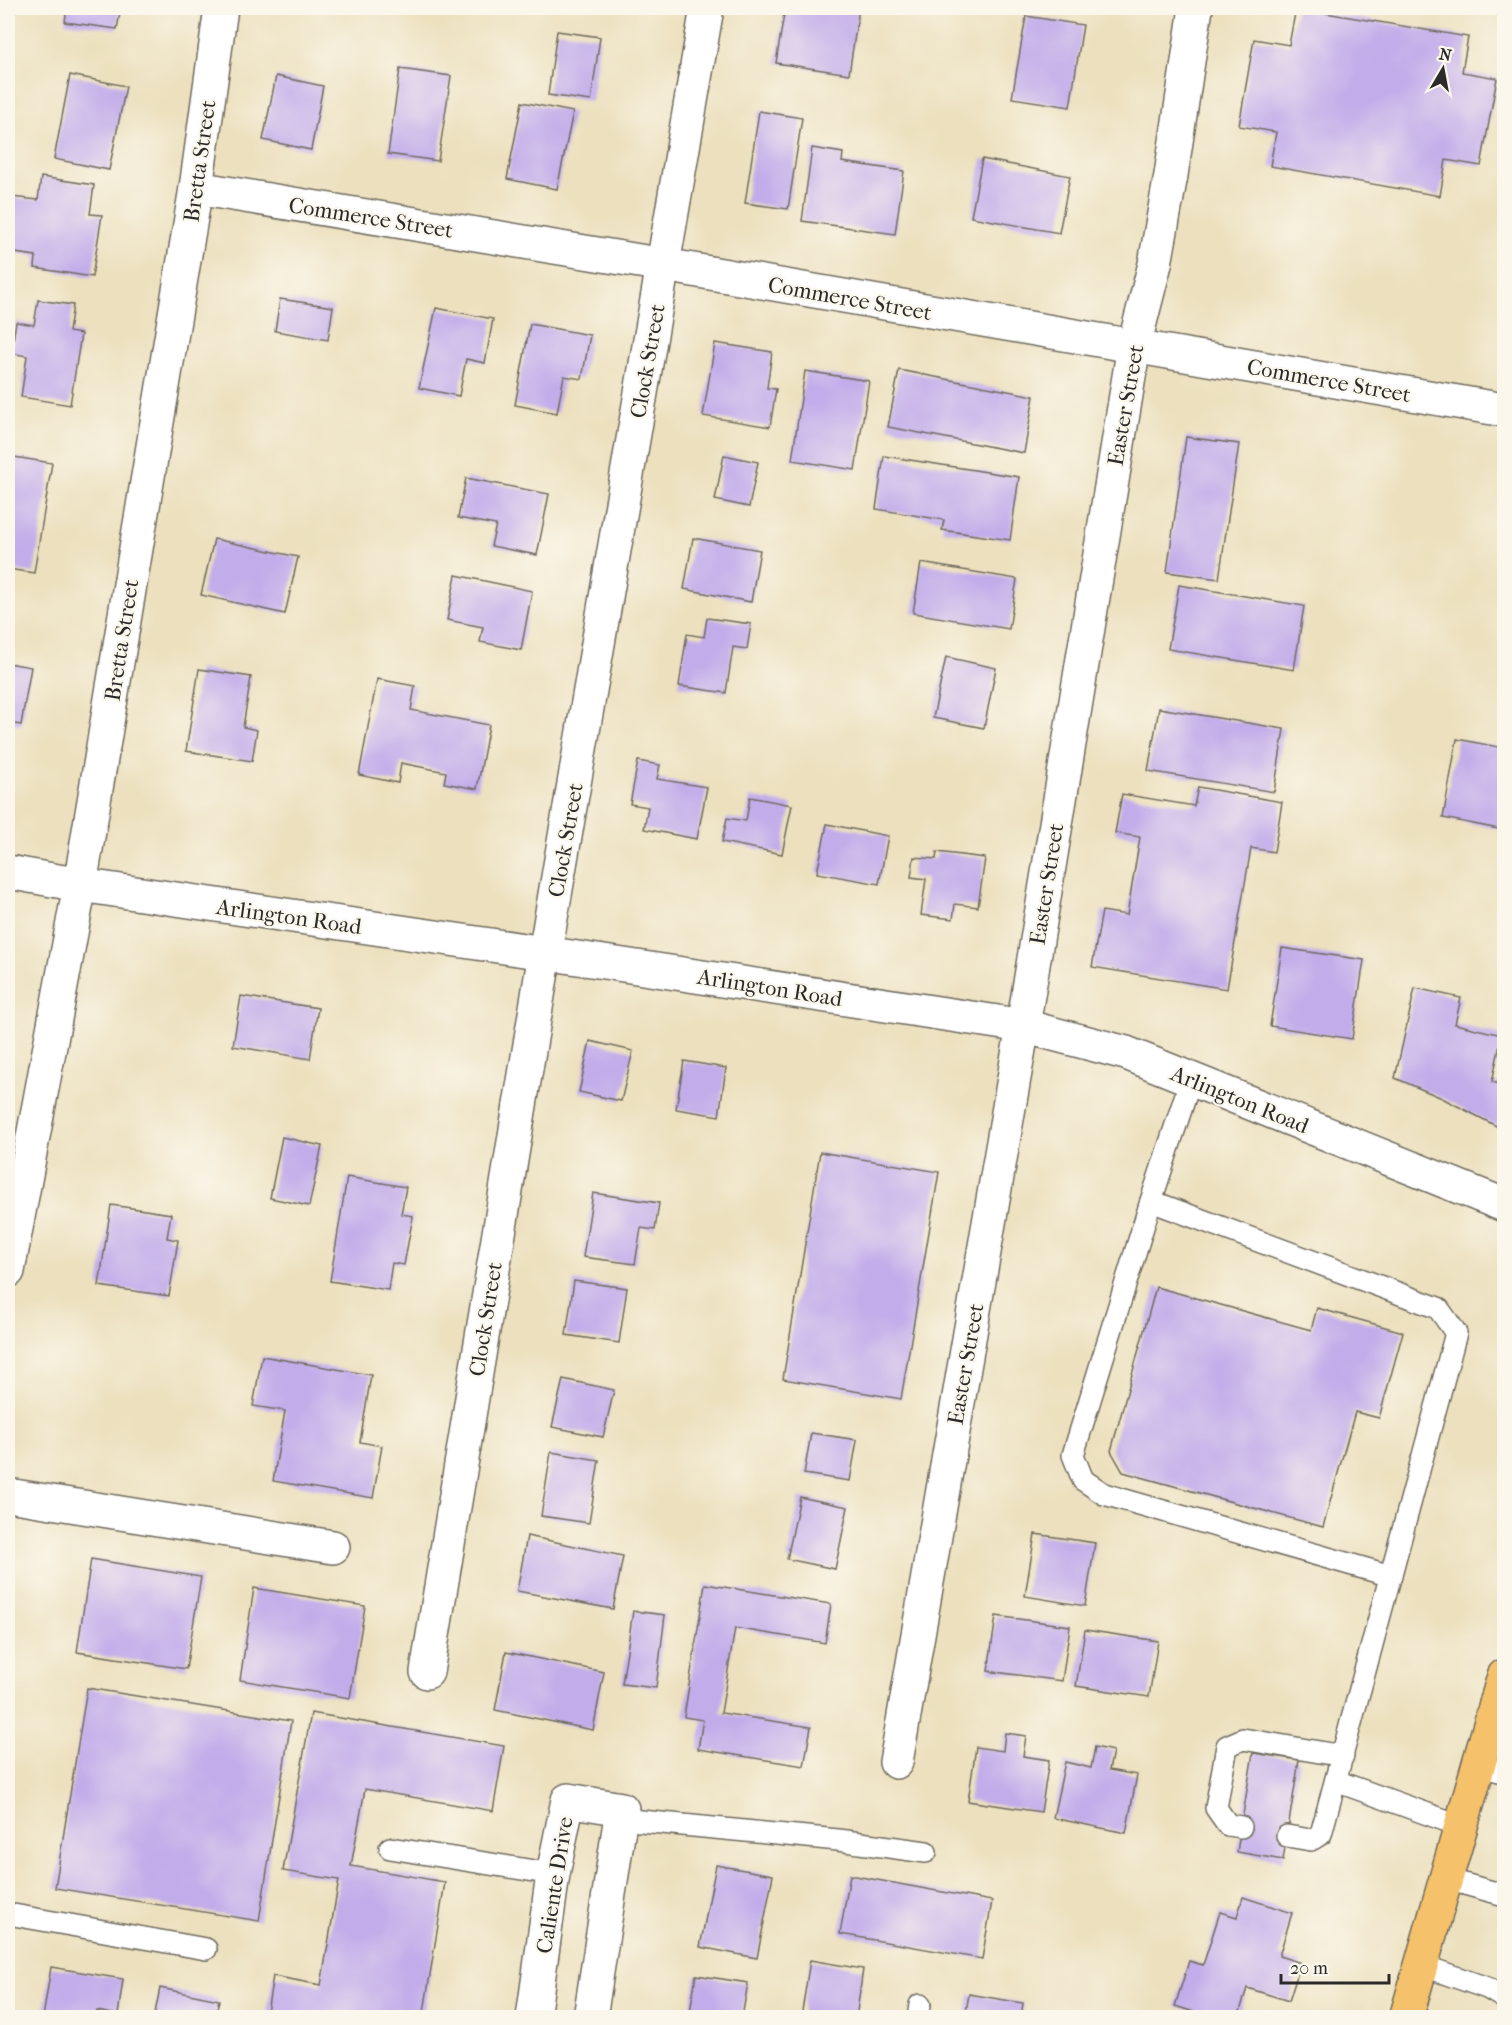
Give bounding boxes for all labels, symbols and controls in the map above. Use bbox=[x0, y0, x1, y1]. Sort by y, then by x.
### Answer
north arrow bbox=[1413, 39, 1473, 99]
text: N bbox=[1438, 44, 1454, 65]
street label: Bretta Street bbox=[179, 98, 221, 224]
street label: Commerce Street bbox=[287, 192, 455, 244]
street label: Commerce Street bbox=[766, 272, 934, 326]
street label: Clock Street bbox=[625, 302, 671, 420]
street label: Easter Street bbox=[1103, 342, 1149, 468]
street label: Commerce Street bbox=[1245, 354, 1413, 408]
street label: Bretta Street bbox=[100, 577, 144, 703]
street label: Clock Street bbox=[543, 781, 589, 899]
street label: Easter Street bbox=[1025, 821, 1069, 947]
street label: Arlington Road bbox=[214, 894, 364, 940]
street label: Arlington Road bbox=[695, 964, 845, 1012]
street label: Arlington Road bbox=[1166, 1060, 1313, 1140]
street label: Clock Street bbox=[464, 1260, 508, 1378]
street label: Easter Street bbox=[943, 1301, 989, 1427]
street label: Caliente Drive bbox=[531, 1815, 579, 1955]
scale bar bbox=[1281, 1947, 1389, 1985]
text: 20 m bbox=[1290, 1958, 1328, 1979]

